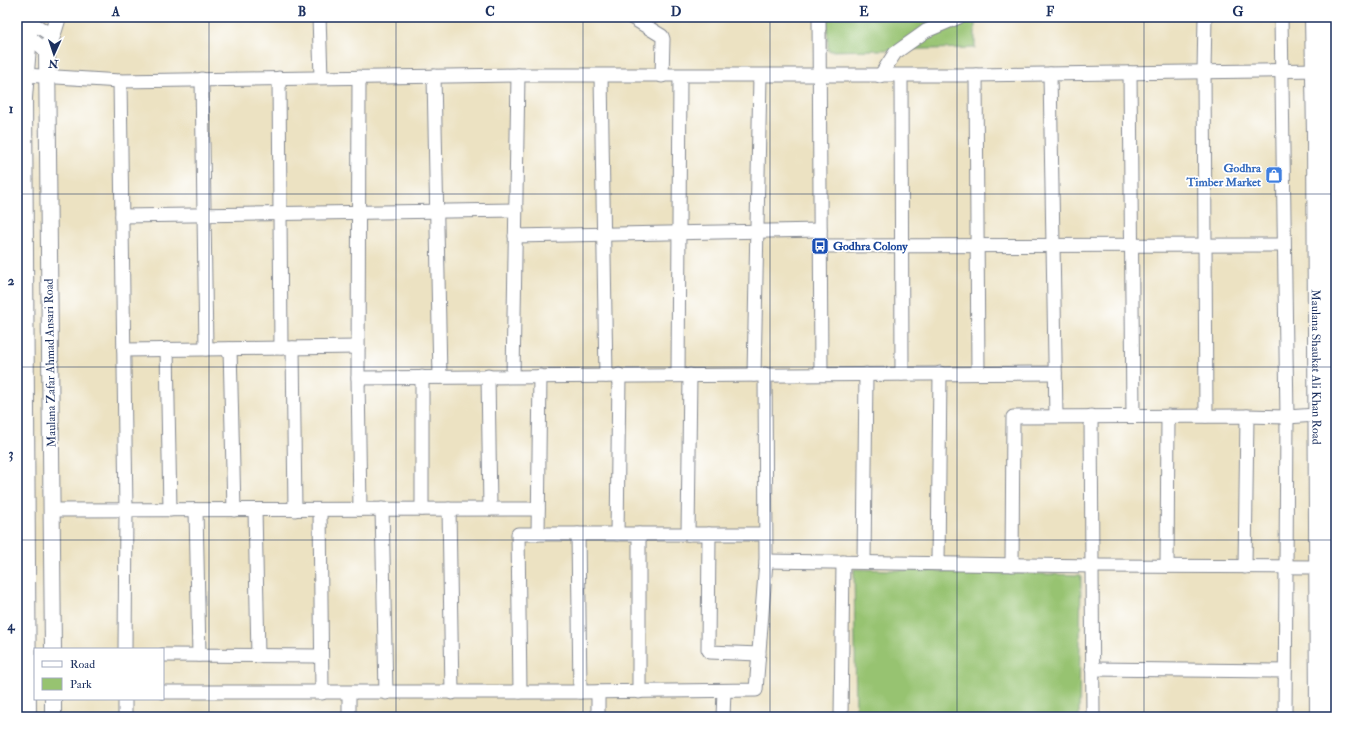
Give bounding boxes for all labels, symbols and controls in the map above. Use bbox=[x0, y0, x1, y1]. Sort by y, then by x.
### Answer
text: A bbox=[111, 4, 121, 20]
text: B bbox=[298, 4, 306, 20]
text: C bbox=[485, 4, 495, 20]
text: D bbox=[671, 4, 682, 20]
text: E bbox=[859, 4, 869, 20]
text: F bbox=[1046, 4, 1055, 20]
text: G bbox=[1233, 4, 1244, 20]
north arrow bbox=[34, 34, 74, 74]
text: N bbox=[47, 57, 60, 70]
text: 1 bbox=[9, 101, 14, 117]
place label: Godhra Timber Market bbox=[1186, 161, 1262, 190]
shop icon: Godhra Timber Market bbox=[1264, 165, 1284, 185]
bus stop icon: Godhra Colony bbox=[810, 236, 830, 256]
place label: Godhra Colony bbox=[833, 239, 908, 254]
text: 2 bbox=[8, 273, 15, 289]
street label: Maulana Zafar Ahmad Ansari Road bbox=[42, 278, 59, 448]
street label: Maulana Shaukat Ali Khan Road bbox=[1308, 289, 1324, 445]
text: 3 bbox=[9, 446, 14, 462]
text: 4 bbox=[6, 618, 15, 634]
legend bbox=[34, 648, 164, 700]
text: Road bbox=[70, 657, 95, 672]
text: Park bbox=[70, 677, 92, 692]

